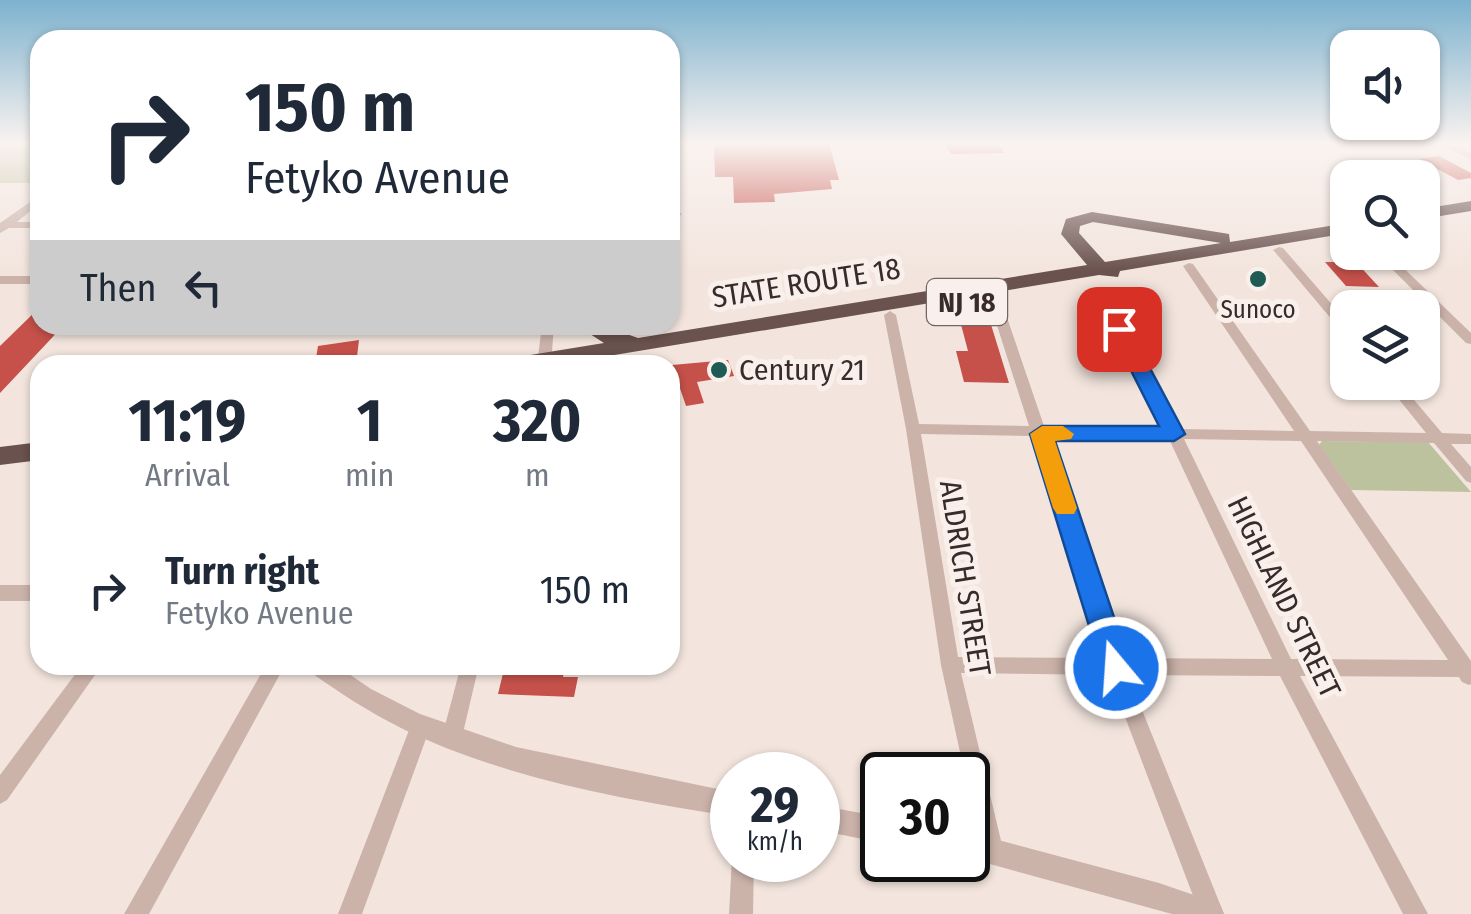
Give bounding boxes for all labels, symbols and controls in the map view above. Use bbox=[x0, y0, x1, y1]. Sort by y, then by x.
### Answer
map controls bbox=[1330, 30, 1440, 400]
button: sound bbox=[1330, 30, 1440, 140]
text: 150 m bbox=[245, 66, 415, 150]
icon: right bbox=[80, 70, 210, 200]
text: Fetyko Avenue bbox=[245, 151, 510, 205]
button: search bbox=[1330, 160, 1440, 270]
street label: STATE ROUTE 18 bbox=[709, 250, 903, 316]
icon: left bbox=[176, 260, 231, 315]
text: Then bbox=[80, 265, 156, 311]
marker: Sunoco bbox=[1247, 268, 1269, 290]
road number: NJ 18 bbox=[927, 279, 1007, 325]
pin bbox=[1077, 287, 1162, 372]
button: layers bbox=[1330, 290, 1440, 400]
place label: Sunoco bbox=[1220, 295, 1296, 325]
icon: arrive bbox=[1092, 302, 1147, 357]
place label: Century 21 bbox=[739, 352, 865, 388]
marker: Century 21 bbox=[708, 359, 730, 381]
text: 11:19 bbox=[129, 385, 246, 457]
text: 1 bbox=[357, 385, 382, 457]
text: 320 bbox=[493, 385, 581, 457]
text: Arrival bbox=[145, 456, 230, 494]
text: min bbox=[345, 456, 394, 494]
text: m bbox=[525, 456, 550, 494]
street label: ALDRICH STREET bbox=[932, 478, 998, 679]
street label: HIGHLAND STREET bbox=[1220, 490, 1348, 704]
text: Turn right bbox=[165, 548, 319, 594]
icon: right bbox=[80, 563, 135, 618]
text: 150 m bbox=[540, 567, 630, 613]
text: Fetyko Avenue bbox=[165, 594, 353, 632]
position arrow bbox=[1064, 616, 1168, 720]
speed limit sign: 30 bbox=[860, 752, 990, 882]
text: 29 bbox=[751, 775, 799, 835]
text: km/h bbox=[747, 827, 803, 857]

